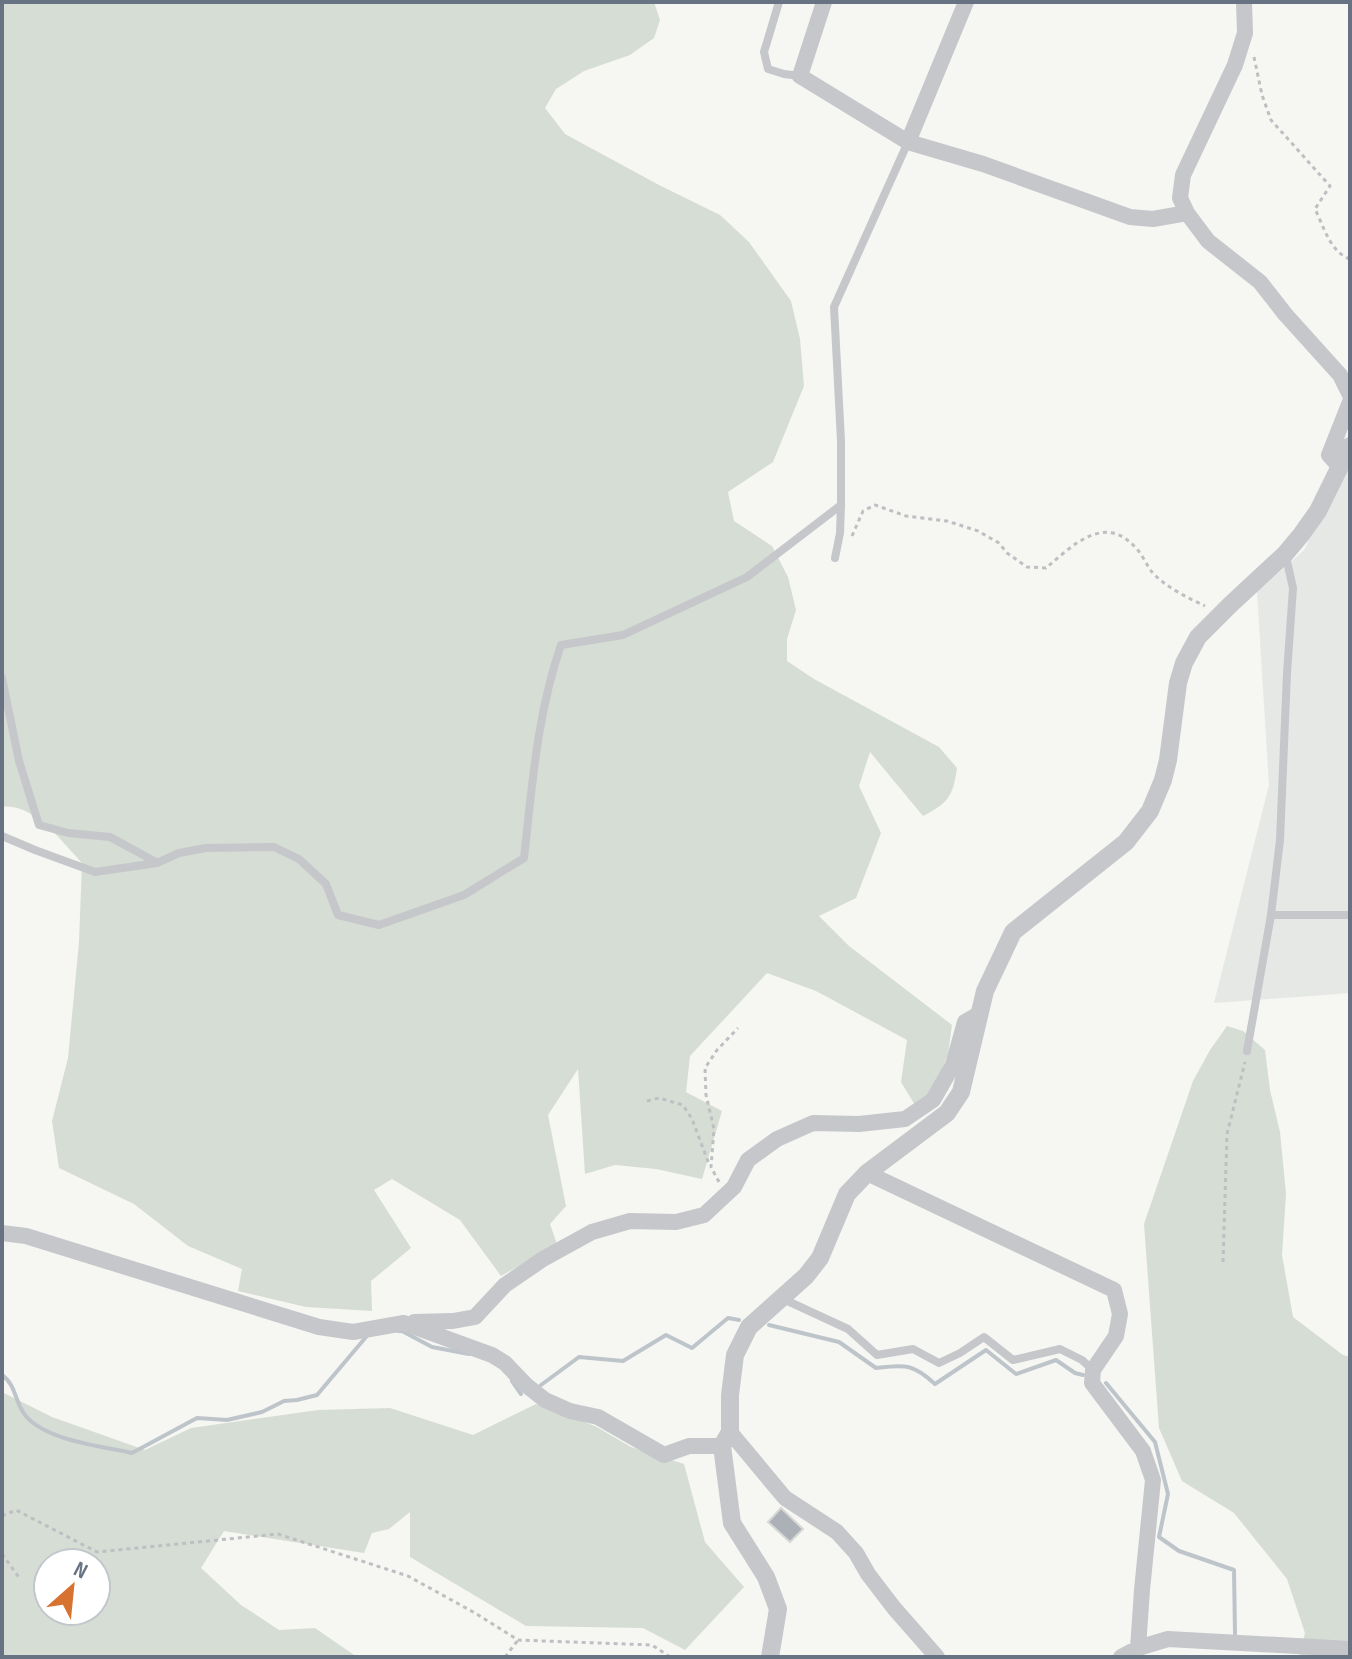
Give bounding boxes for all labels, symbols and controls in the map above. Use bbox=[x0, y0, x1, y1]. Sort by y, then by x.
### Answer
north arrow bbox=[32, 1547, 112, 1627]
text: N bbox=[69, 1556, 92, 1585]

